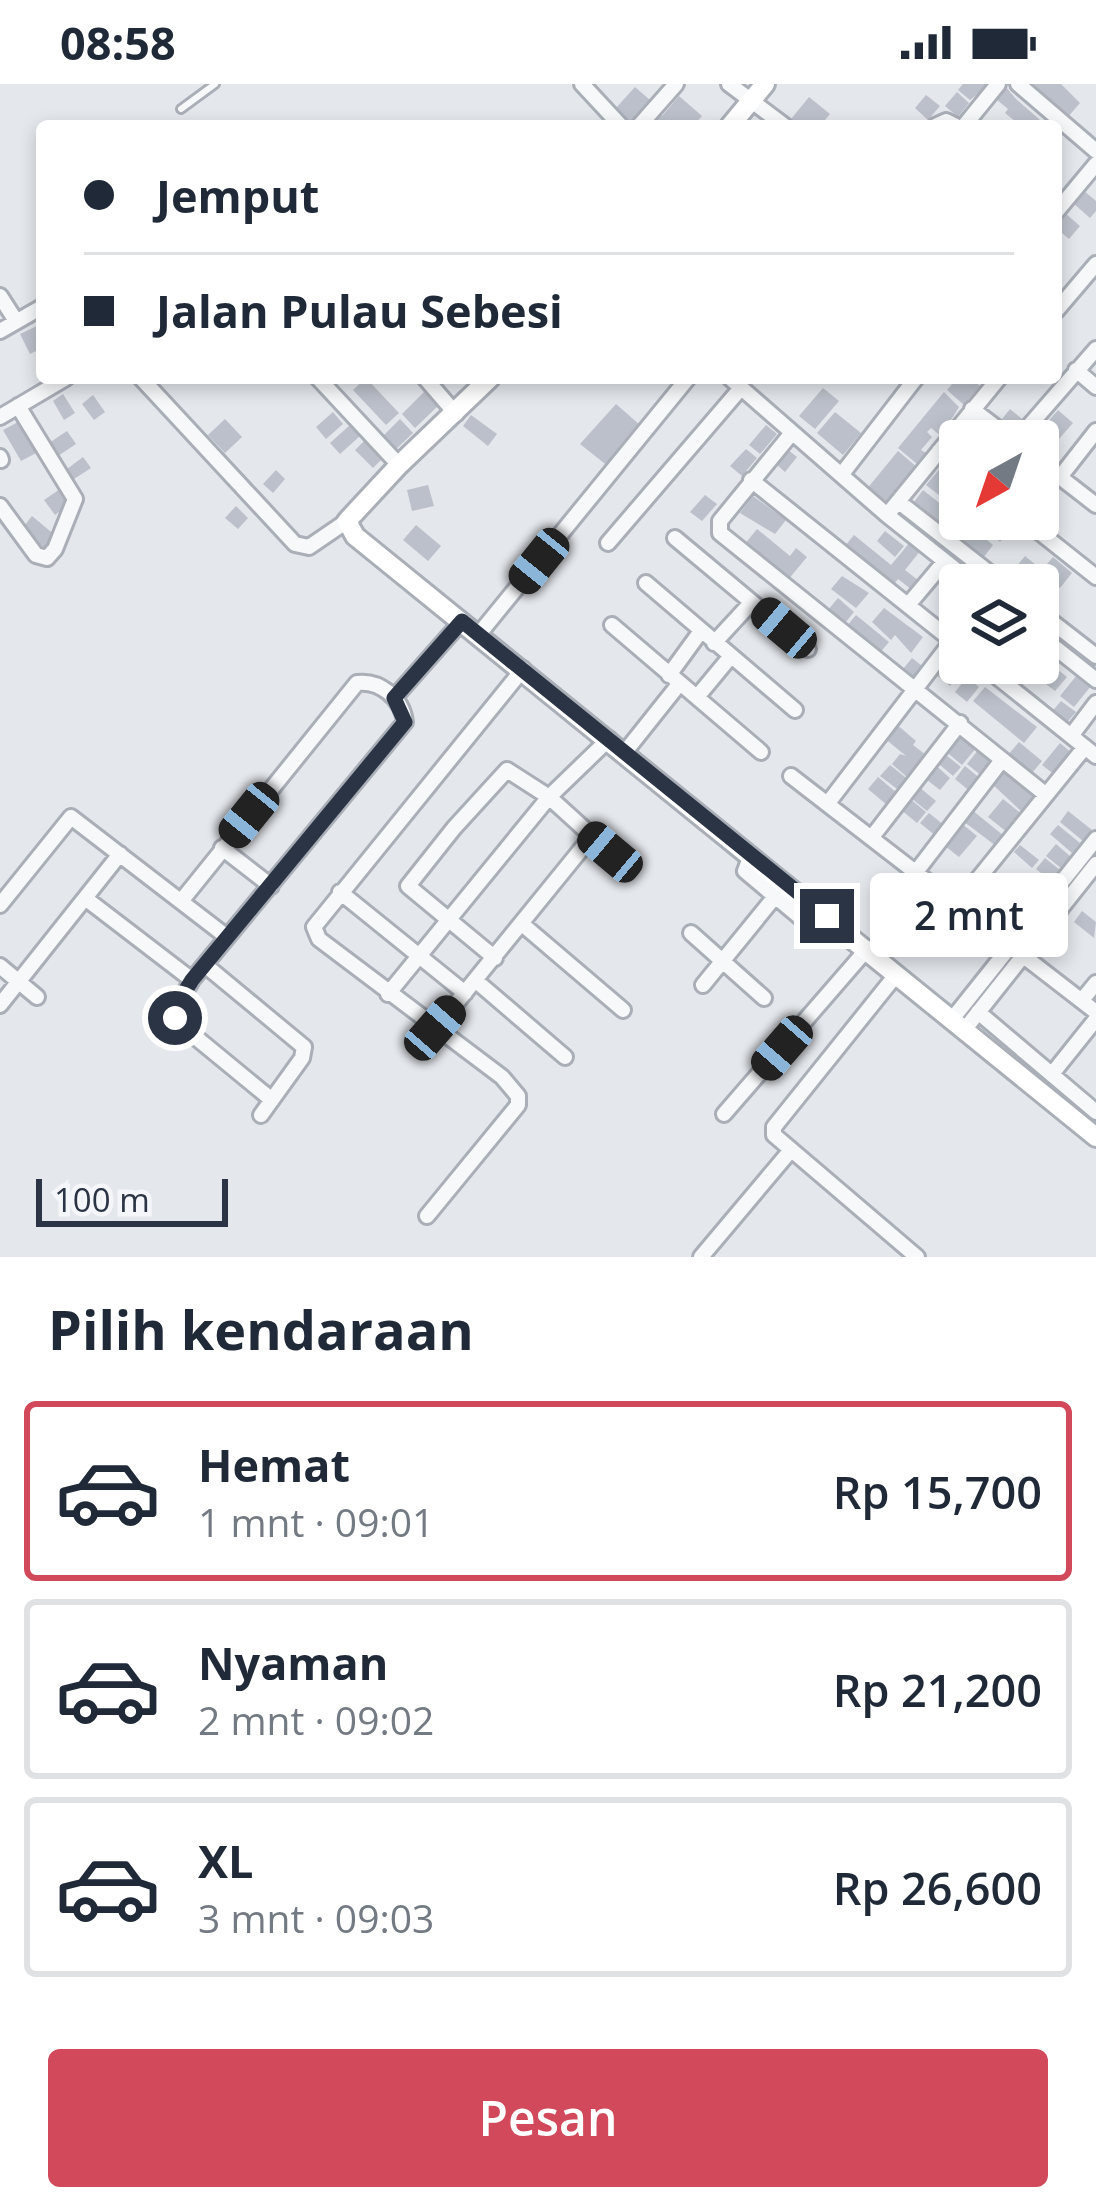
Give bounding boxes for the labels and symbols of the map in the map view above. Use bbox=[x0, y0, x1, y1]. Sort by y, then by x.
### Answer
north arrow bbox=[939, 420, 1059, 540]
car bbox=[502, 522, 576, 600]
car bbox=[745, 591, 823, 665]
car bbox=[212, 776, 286, 854]
car bbox=[571, 815, 649, 889]
callout: 2 mnt bbox=[869, 874, 1067, 958]
route end bbox=[800, 889, 854, 943]
car bbox=[398, 989, 472, 1067]
route start bbox=[148, 991, 202, 1045]
car bbox=[745, 1009, 819, 1087]
scale bar bbox=[36, 1173, 228, 1226]

